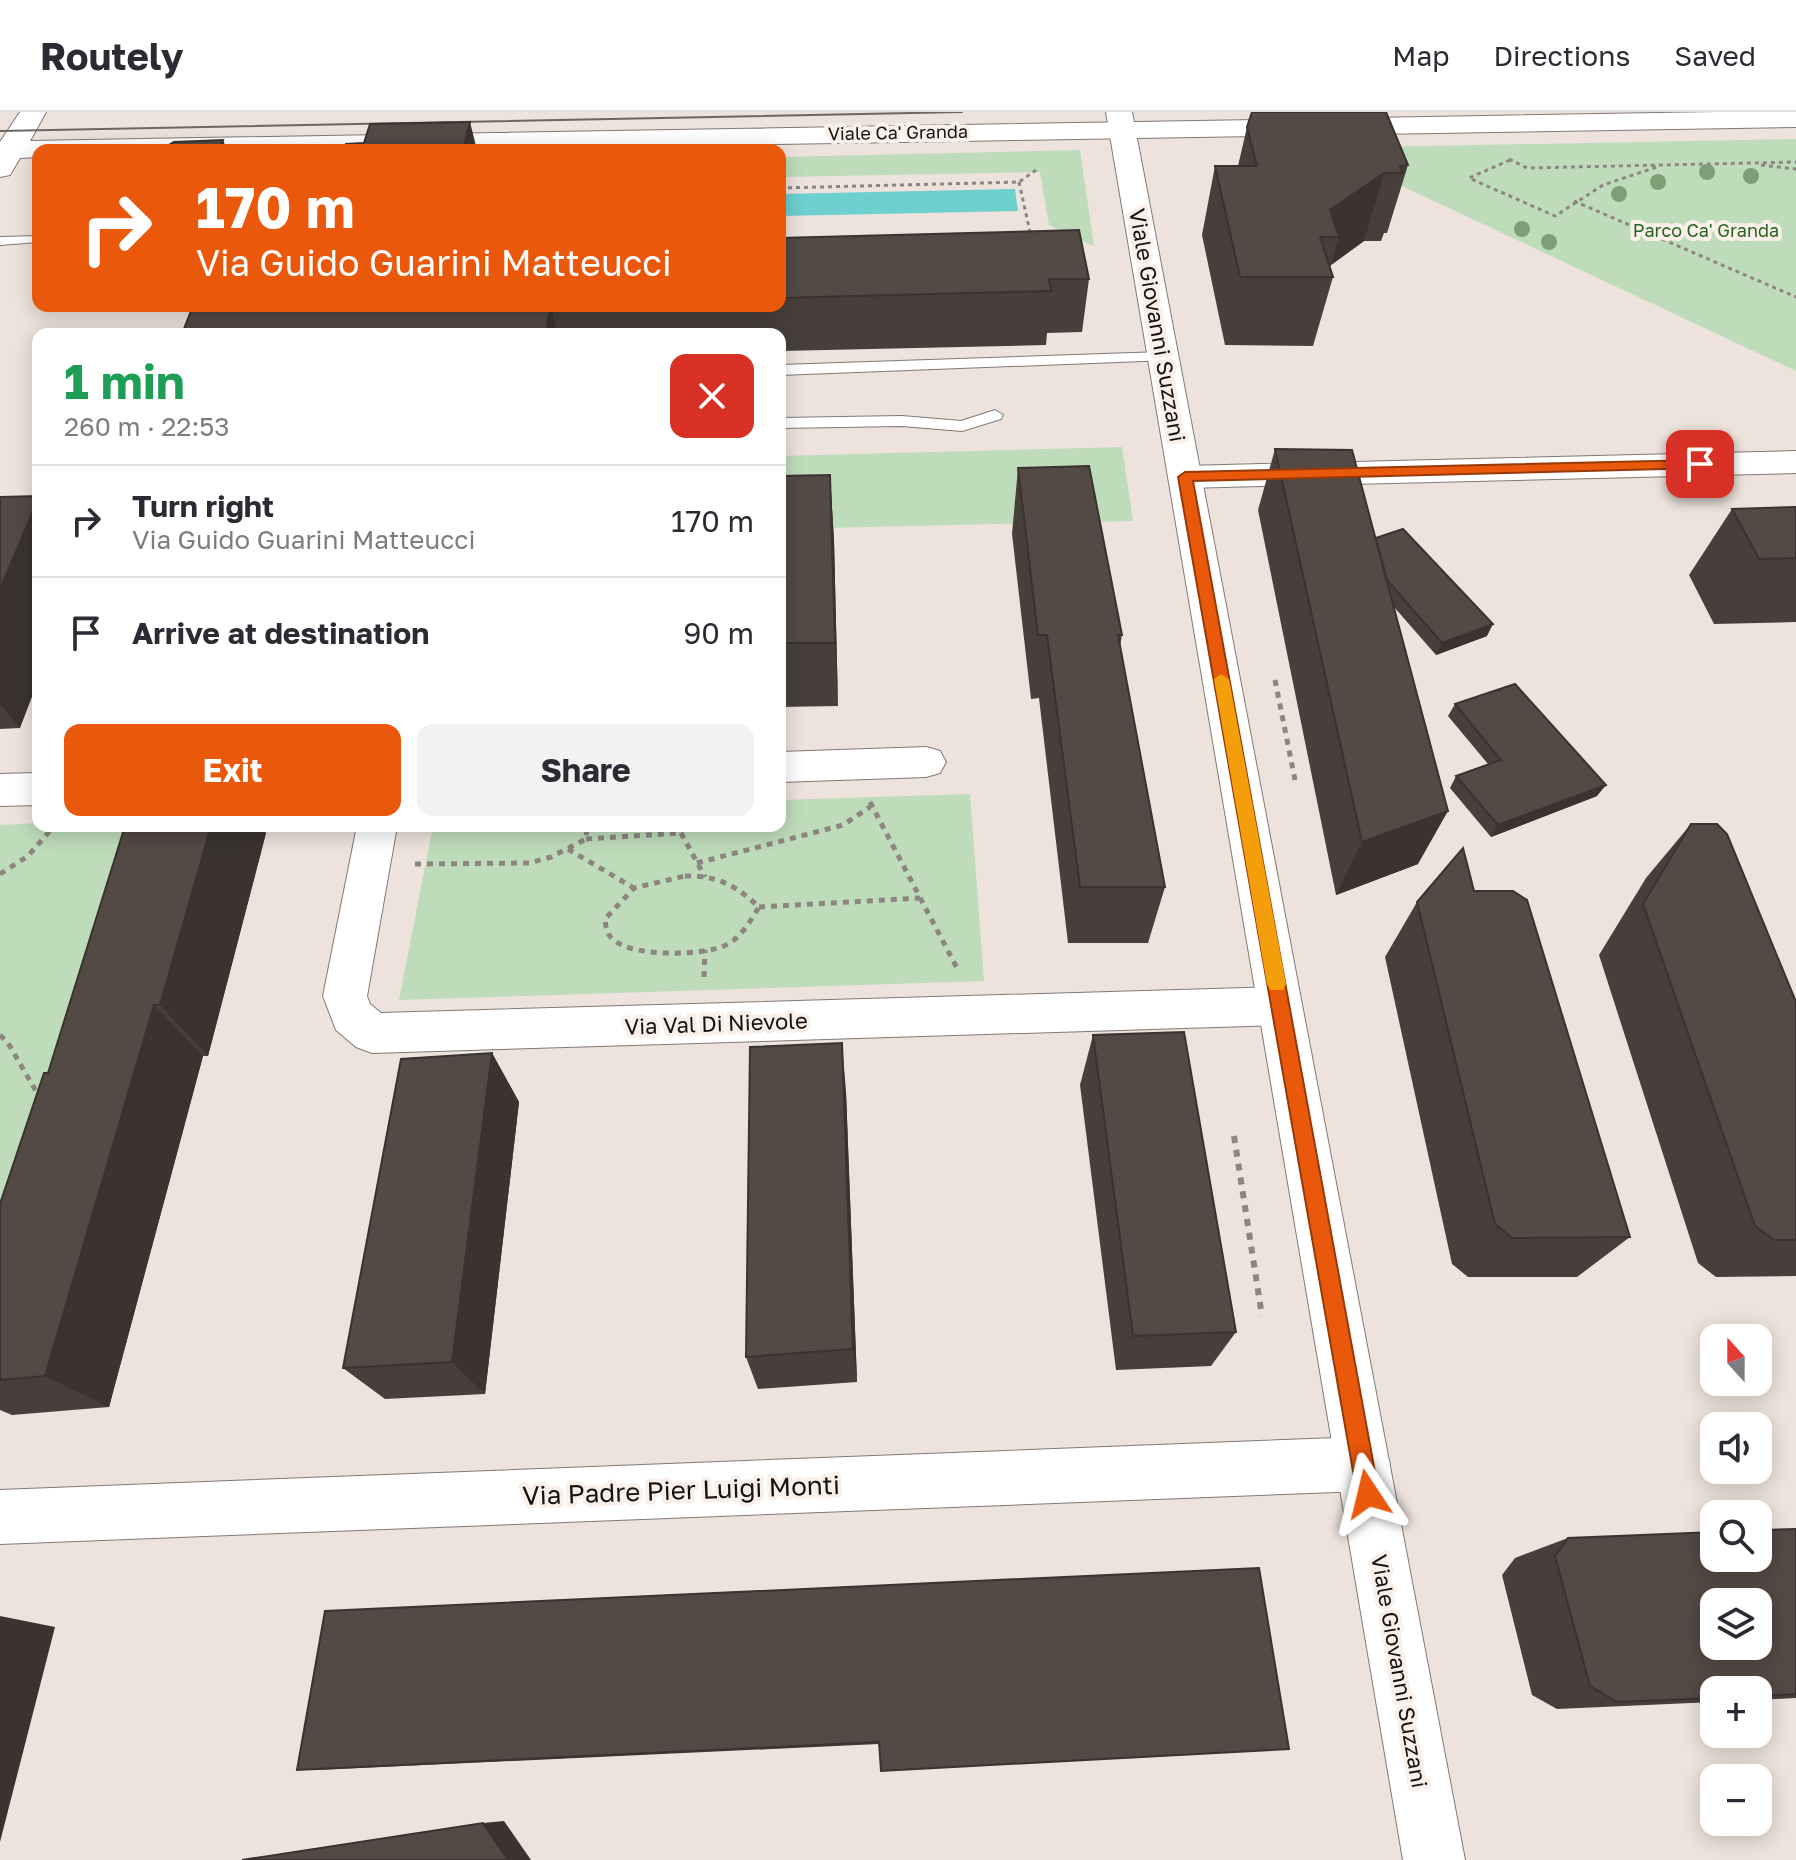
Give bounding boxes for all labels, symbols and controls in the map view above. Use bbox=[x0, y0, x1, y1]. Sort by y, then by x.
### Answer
text: Routely bbox=[40, 33, 184, 78]
text: Map bbox=[1392, 39, 1449, 72]
text: Directions bbox=[1493, 39, 1630, 72]
text: Saved bbox=[1674, 39, 1756, 72]
street label: Viale Ca' Granda bbox=[828, 120, 968, 144]
text: 170 m bbox=[196, 173, 355, 240]
icon: right bbox=[64, 176, 168, 280]
street label: Viale Giovanni Suzzani bbox=[1124, 206, 1192, 444]
park label: Parco Ca' Granda bbox=[1633, 219, 1779, 241]
text: Via Guido Guarini Matteucci bbox=[196, 241, 672, 284]
text: 1 min bbox=[64, 352, 185, 410]
button: close bbox=[670, 354, 754, 438]
text: 260 m · 22:53 bbox=[64, 411, 230, 442]
pin bbox=[1666, 430, 1734, 498]
icon: arrive bbox=[1678, 442, 1722, 486]
text: Turn right bbox=[132, 488, 274, 524]
icon: right bbox=[64, 499, 108, 543]
text: 170 m bbox=[671, 503, 754, 539]
text: Via Guido Guarini Matteucci bbox=[132, 524, 475, 555]
icon: arrive bbox=[64, 611, 108, 655]
text: Arrive at destination bbox=[132, 615, 429, 651]
text: 90 m bbox=[683, 615, 754, 651]
button: Exit bbox=[64, 724, 401, 816]
button: Share bbox=[417, 724, 754, 816]
street label: Via Val Di Nievole bbox=[624, 1006, 808, 1040]
north arrow bbox=[1700, 1324, 1772, 1396]
map controls bbox=[1700, 1324, 1772, 1836]
button: sound bbox=[1700, 1412, 1772, 1484]
position arrow bbox=[1326, 1452, 1410, 1536]
street label: Via Padre Pier Luigi Monti bbox=[522, 1469, 840, 1511]
button: search bbox=[1700, 1500, 1772, 1572]
street label: Viale Giovanni Suzzani bbox=[1366, 1552, 1434, 1790]
button: layers bbox=[1700, 1588, 1772, 1660]
button: + bbox=[1700, 1676, 1772, 1748]
button: − bbox=[1700, 1764, 1772, 1836]

